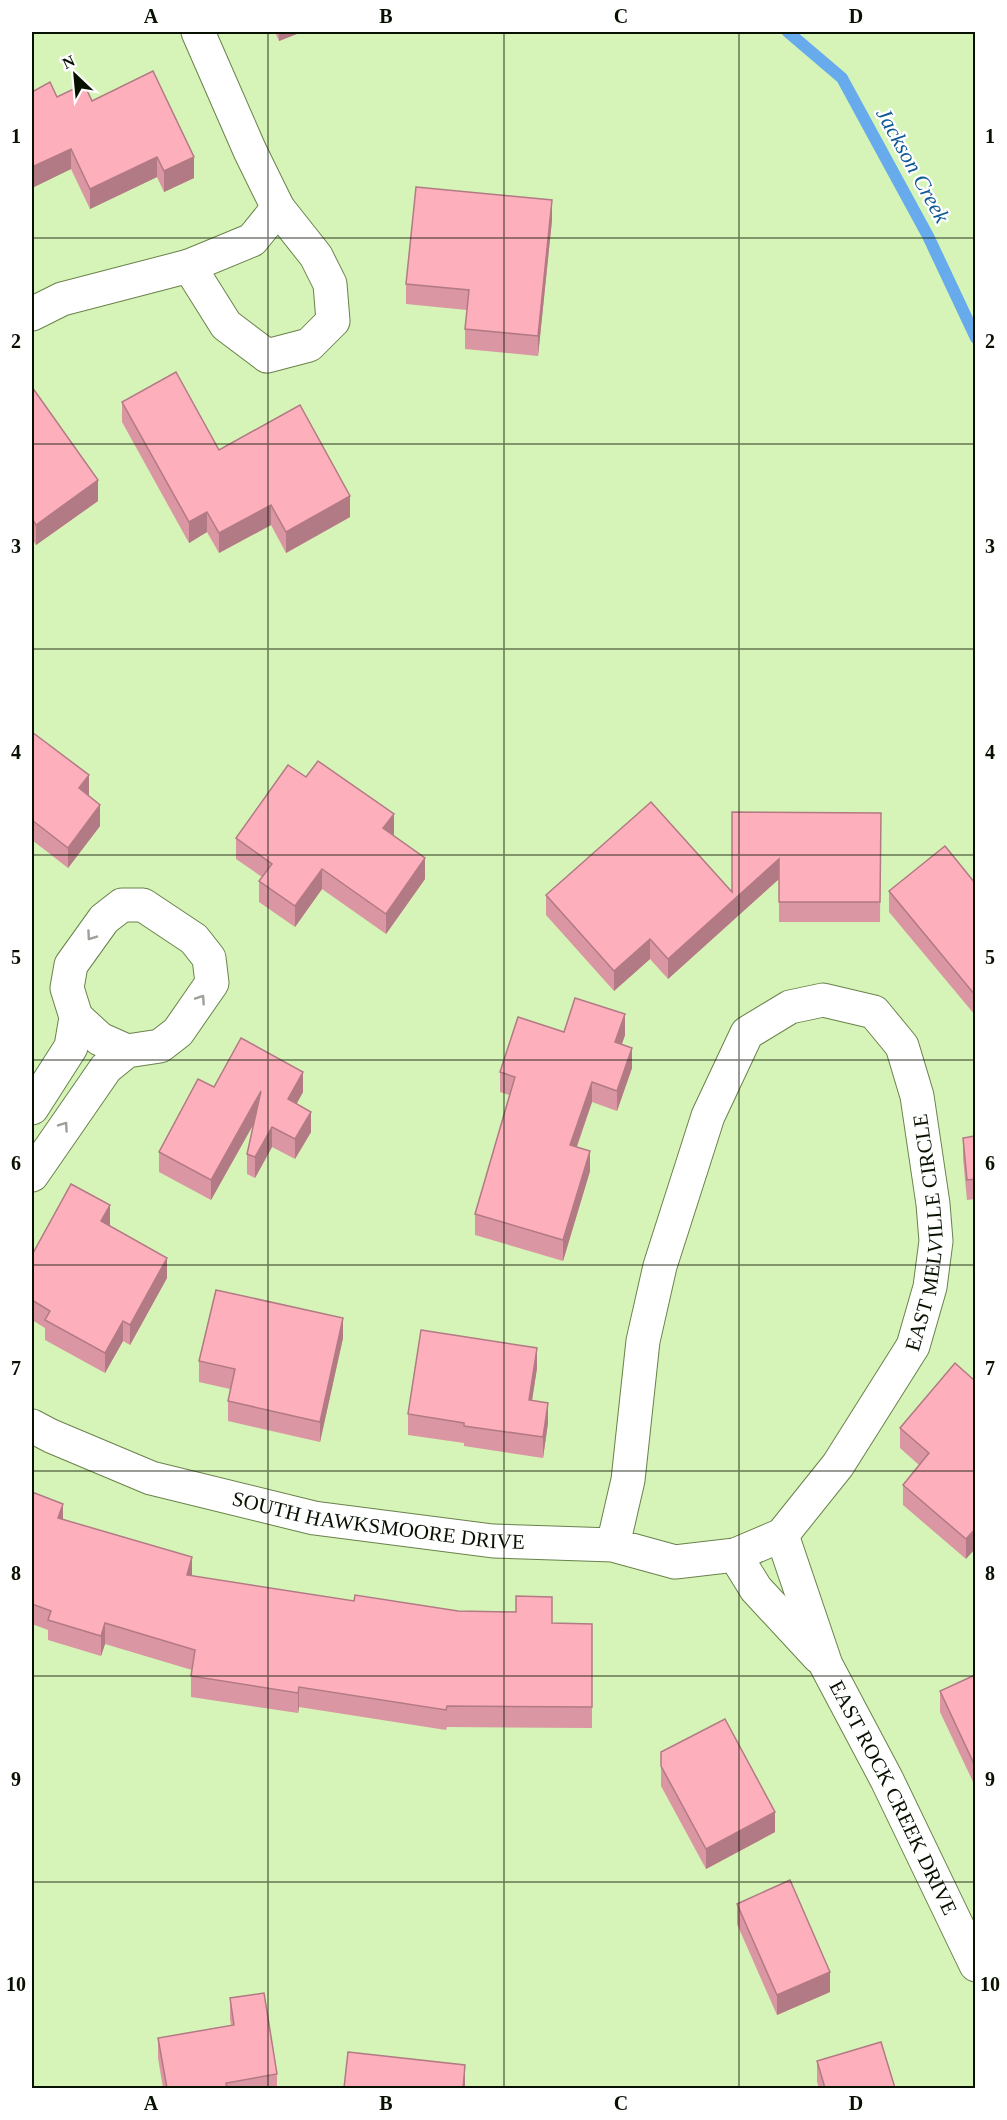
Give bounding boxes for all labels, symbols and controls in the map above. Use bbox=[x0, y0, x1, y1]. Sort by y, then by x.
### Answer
text: A bbox=[144, 5, 159, 27]
text: B bbox=[379, 5, 393, 27]
text: C bbox=[614, 5, 628, 27]
text: D bbox=[849, 5, 863, 27]
north arrow bbox=[45, 45, 105, 105]
text: N bbox=[60, 52, 78, 72]
water label: Jackson Creek bbox=[871, 103, 956, 228]
text: 1 bbox=[11, 125, 21, 147]
text: 1 bbox=[985, 125, 995, 147]
text: 2 bbox=[11, 330, 21, 352]
text: 2 bbox=[985, 330, 995, 352]
text: 3 bbox=[11, 535, 21, 557]
text: 3 bbox=[985, 535, 995, 557]
text: 4 bbox=[11, 741, 21, 763]
text: 4 bbox=[985, 741, 995, 763]
one-way arrow bbox=[87, 930, 98, 941]
text: 5 bbox=[11, 946, 21, 968]
text: 5 bbox=[985, 946, 995, 968]
one-way arrow bbox=[194, 994, 205, 1005]
street label: EAST MELVILLE CIRCLE bbox=[900, 1112, 948, 1354]
one-way arrow bbox=[57, 1122, 68, 1133]
text: 6 bbox=[11, 1152, 21, 1174]
text: 6 bbox=[985, 1152, 995, 1174]
text: 7 bbox=[11, 1357, 21, 1379]
text: 7 bbox=[985, 1357, 995, 1379]
street label: SOUTH HAWKSMOORE DRIVE bbox=[230, 1486, 525, 1554]
text: 8 bbox=[11, 1562, 21, 1584]
text: 8 bbox=[985, 1562, 995, 1584]
street label: EAST ROCK CREEK DRIVE bbox=[824, 1676, 962, 1919]
text: 9 bbox=[11, 1768, 21, 1790]
text: 9 bbox=[985, 1768, 995, 1790]
text: 10 bbox=[6, 1973, 26, 1995]
text: 10 bbox=[980, 1973, 1000, 1995]
text: A bbox=[144, 2092, 159, 2114]
text: B bbox=[379, 2092, 393, 2114]
text: C bbox=[614, 2092, 628, 2114]
text: D bbox=[849, 2092, 863, 2114]

